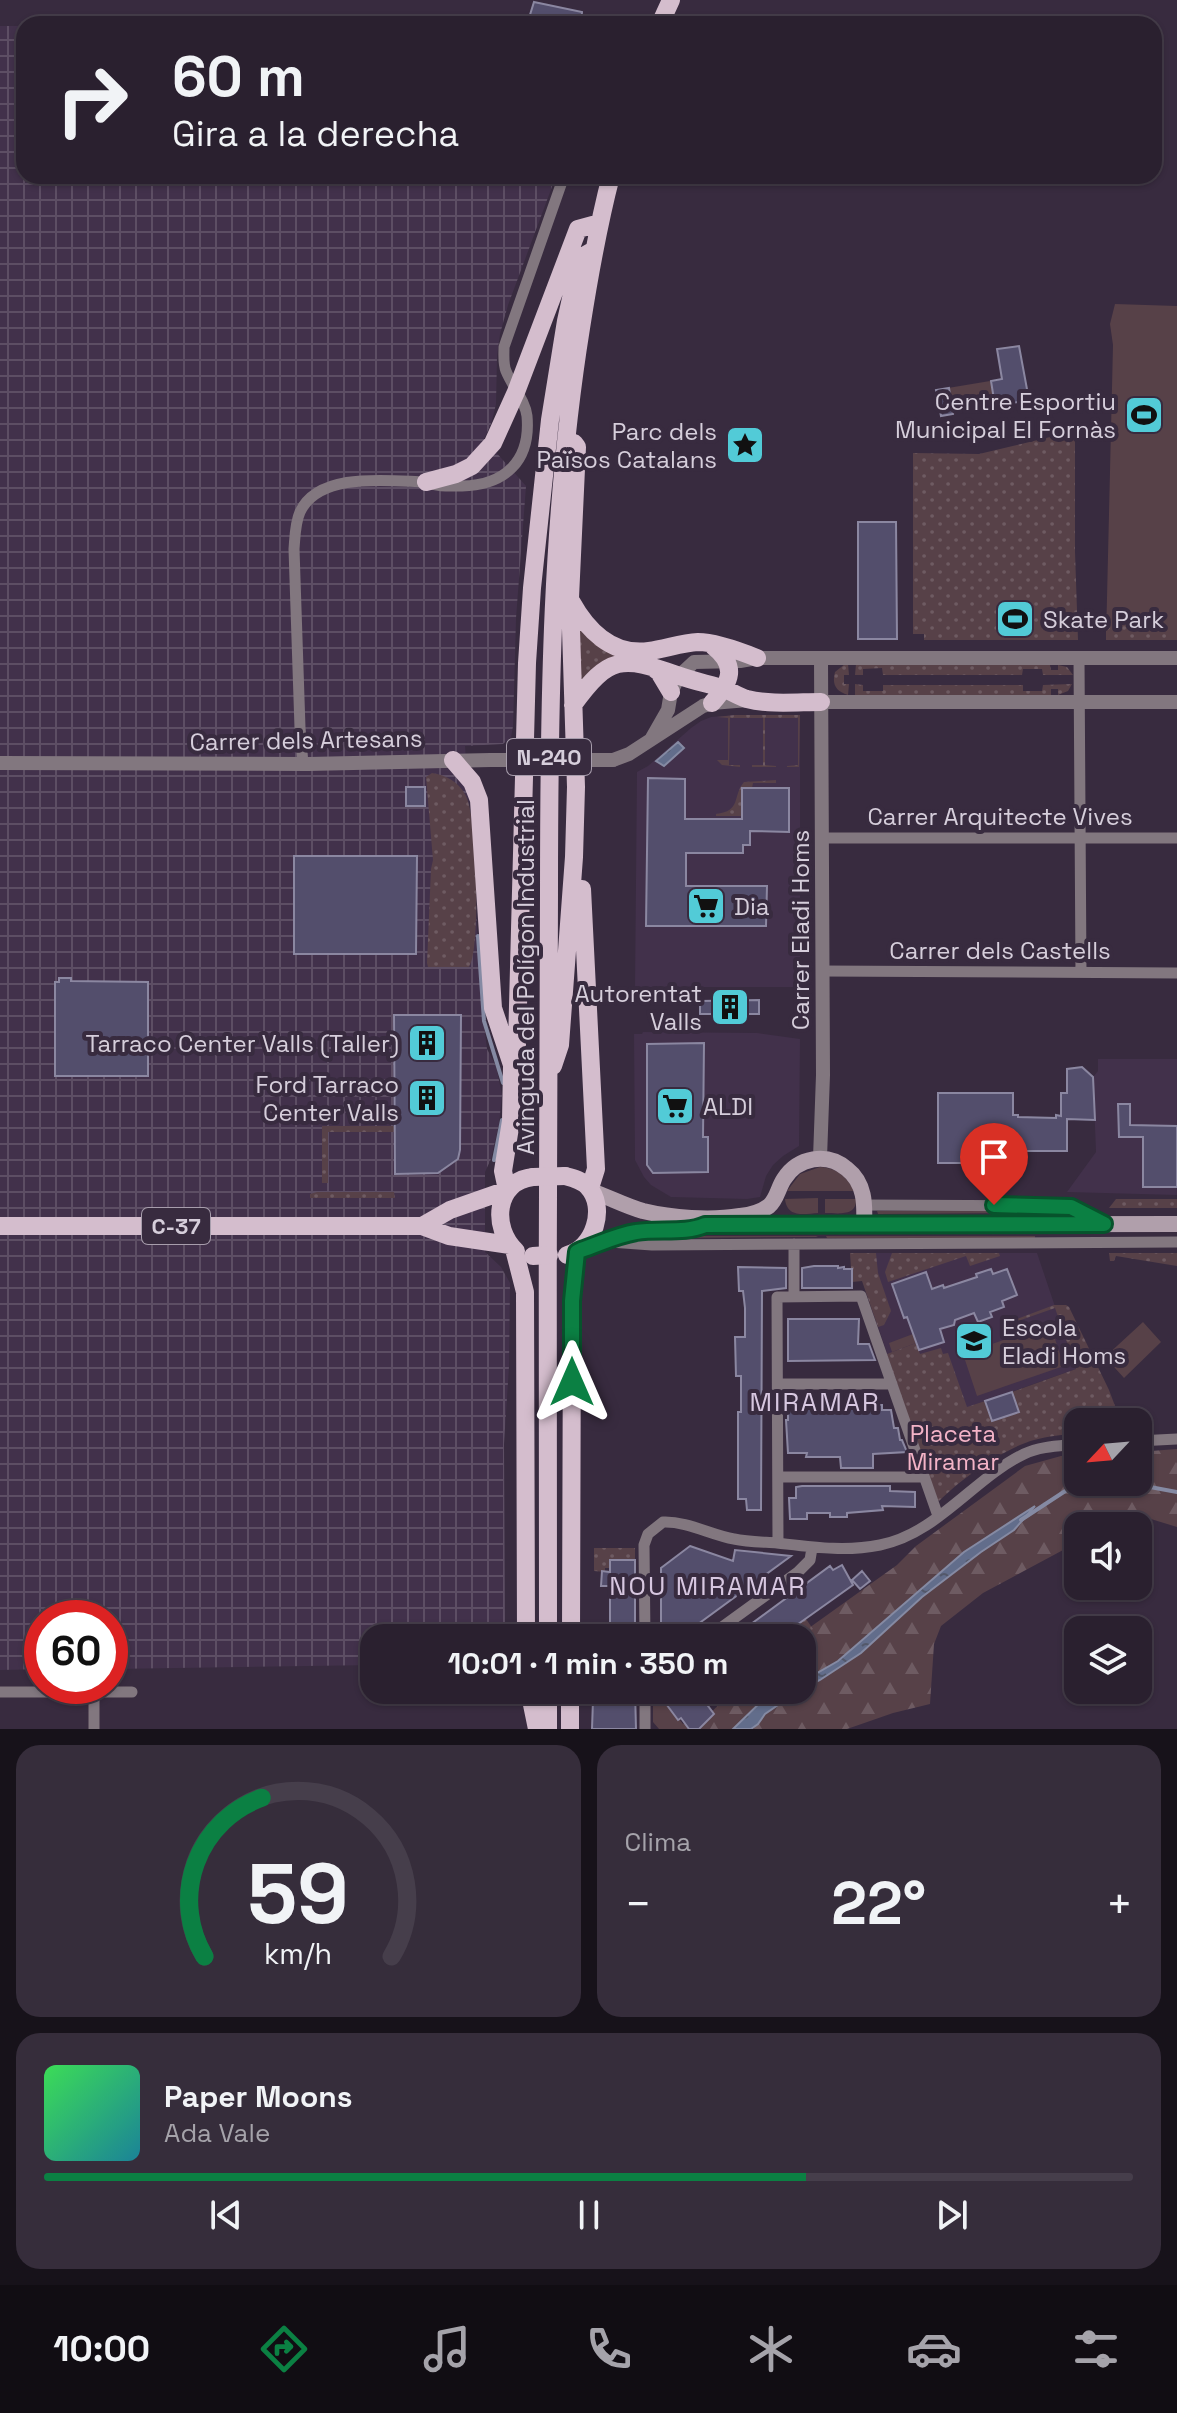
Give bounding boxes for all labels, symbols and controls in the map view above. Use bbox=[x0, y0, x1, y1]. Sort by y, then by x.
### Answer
text: 60 m bbox=[172, 41, 305, 112]
icon: right bbox=[40, 48, 144, 152]
text: Gira a la derecha bbox=[172, 111, 459, 157]
place label: Centre Esportiu Municipal El Fornàs bbox=[895, 386, 1116, 445]
sports icon: Centre Esportiu Municipal El Fornàs bbox=[1123, 394, 1165, 436]
place label: Parc dels Països Catalans bbox=[537, 416, 717, 475]
place icon: Parc dels Països Catalans bbox=[724, 424, 766, 466]
sports icon: Skate Park bbox=[994, 598, 1036, 640]
place label: Skate Park bbox=[1043, 604, 1164, 635]
street label: Carrer dels Artesans bbox=[189, 722, 423, 758]
road number: N-240 bbox=[507, 739, 591, 775]
street label: Avinguda del Polígon Industrial bbox=[510, 799, 541, 1155]
street label: Carrer Arquitecte Vives bbox=[867, 801, 1133, 832]
street label: Carrer Eladi Homs bbox=[785, 830, 816, 1030]
supermarket icon: Dia bbox=[685, 885, 727, 927]
place label: Dia bbox=[734, 891, 770, 922]
street label: Carrer dels Castells bbox=[889, 935, 1111, 966]
place label: Autorentat Valls bbox=[575, 978, 702, 1037]
building icon: Autorentat Valls bbox=[709, 986, 751, 1028]
building icon: Tarraco Center Valls (Taller) bbox=[406, 1022, 448, 1064]
place label: Tarraco Center Valls (Taller) bbox=[86, 1028, 399, 1059]
place label: Ford Tarraco Center Valls bbox=[256, 1069, 399, 1128]
building icon: Ford Tarraco Center Valls bbox=[406, 1077, 448, 1119]
supermarket icon: ALDI bbox=[654, 1085, 696, 1127]
place label: ALDI bbox=[703, 1091, 753, 1122]
pin bbox=[960, 1123, 1028, 1205]
icon: arrive bbox=[972, 1135, 1016, 1179]
road number: C-37 bbox=[142, 1208, 210, 1244]
place label: Escola Eladi Homs bbox=[1002, 1312, 1126, 1371]
school or university icon: Escola Eladi Homs bbox=[953, 1320, 995, 1362]
position arrow bbox=[530, 1340, 614, 1424]
district label: MIRAMAR bbox=[750, 1385, 880, 1419]
north arrow bbox=[1064, 1408, 1152, 1496]
map controls bbox=[1064, 1408, 1152, 1704]
park label: Placeta Miramar bbox=[907, 1418, 999, 1477]
button: sound bbox=[1064, 1512, 1152, 1600]
district label: NOU MIRAMAR bbox=[609, 1569, 807, 1603]
speed limit sign: 60 bbox=[24, 1600, 128, 1704]
button: layers bbox=[1064, 1616, 1152, 1704]
text: 10:01 · 1 min · 350 m bbox=[448, 1644, 728, 1683]
text: Clima bbox=[625, 1825, 691, 1859]
text: 59 bbox=[248, 1841, 349, 1947]
text: 22° bbox=[831, 1865, 926, 1942]
text: − bbox=[625, 1876, 652, 1932]
text: + bbox=[1106, 1876, 1133, 1932]
text: km/h bbox=[264, 1936, 332, 1972]
text: Paper Moons bbox=[164, 2077, 353, 2116]
text: Ada Vale bbox=[164, 2116, 270, 2150]
icon: previous bbox=[204, 2193, 248, 2237]
icon: pause bbox=[567, 2193, 611, 2237]
icon: next bbox=[930, 2193, 974, 2237]
icon: directions bbox=[256, 2321, 312, 2377]
icon: music bbox=[419, 2321, 475, 2377]
icon: phone bbox=[581, 2321, 637, 2377]
icon: climate bbox=[743, 2321, 799, 2377]
icon: car bbox=[906, 2321, 962, 2377]
icon: filters bbox=[1068, 2321, 1124, 2377]
text: 10:00 bbox=[53, 2326, 150, 2372]

